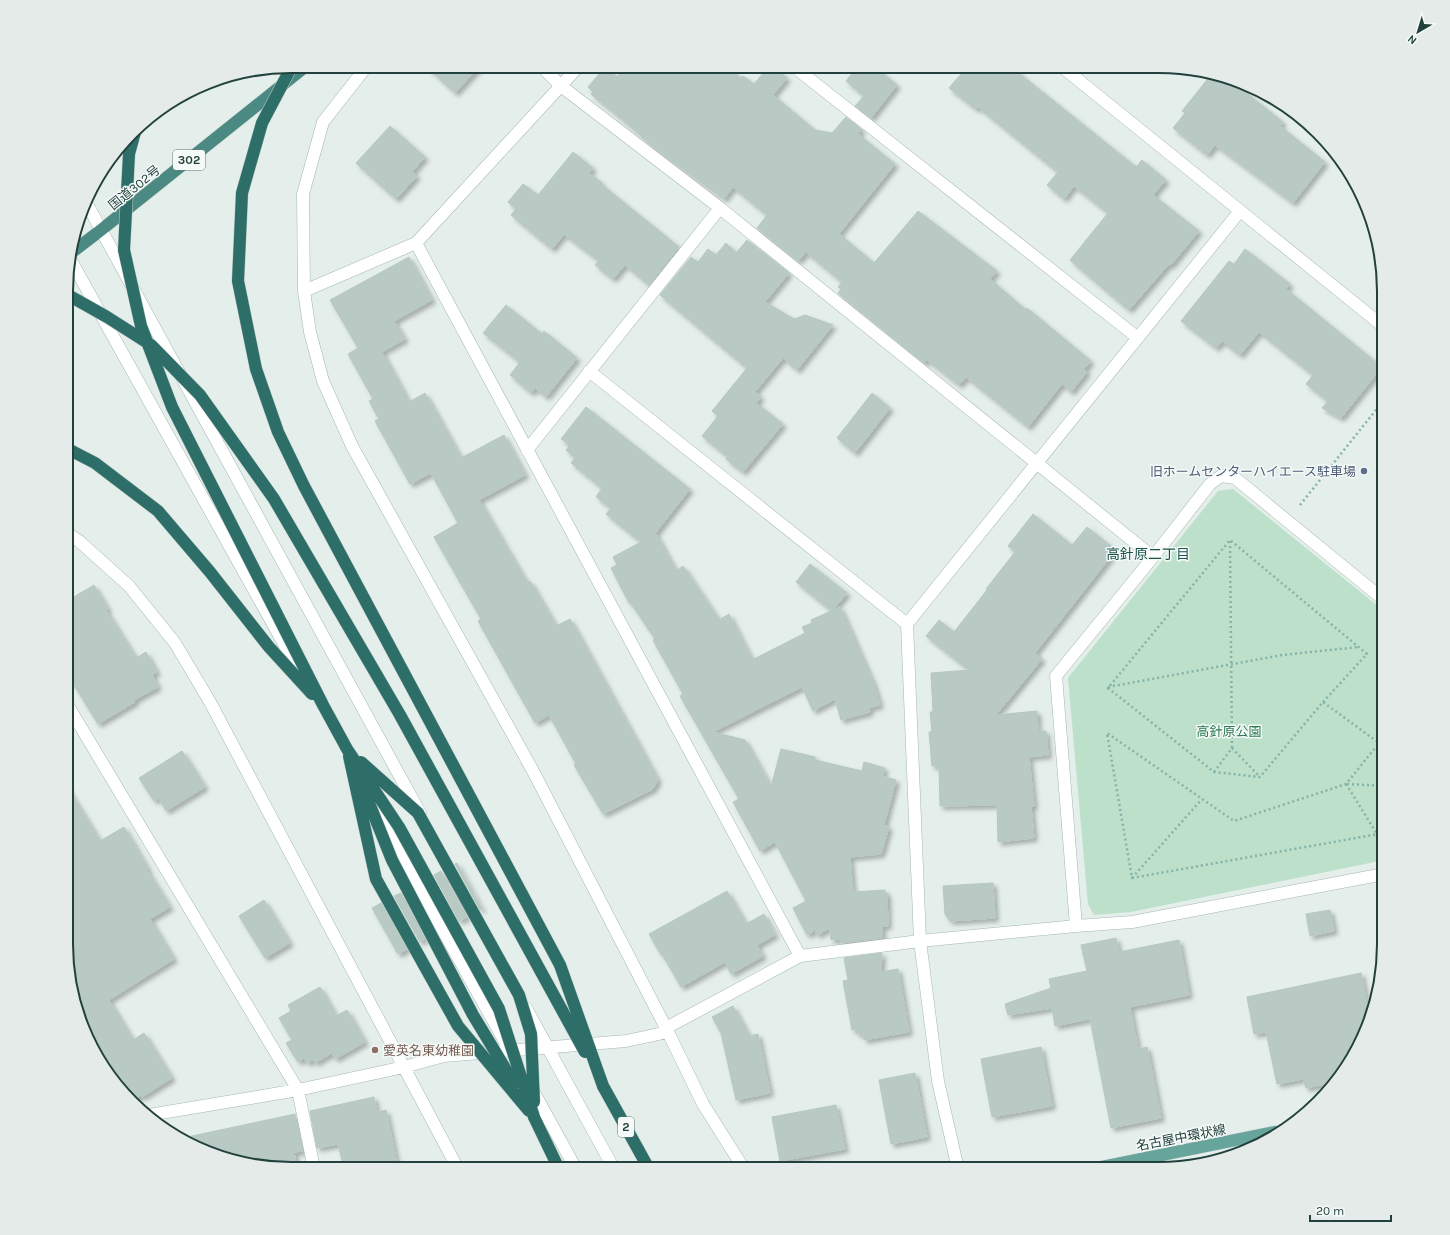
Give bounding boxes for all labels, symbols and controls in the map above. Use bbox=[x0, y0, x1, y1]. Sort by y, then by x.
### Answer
north arrow bbox=[1398, 12, 1438, 52]
text: N bbox=[1405, 32, 1419, 47]
road number: 302 bbox=[173, 150, 205, 170]
street label: 国道302号 bbox=[106, 162, 163, 213]
place label: 旧ホームセンターハイエース駐車場 bbox=[1150, 464, 1356, 479]
marker: 旧ホームセンターハイエース駐車場 bbox=[1359, 466, 1369, 476]
district label: 高針原二丁目 bbox=[1106, 546, 1190, 563]
park label: 高針原公園 bbox=[1196, 724, 1262, 739]
place label: 愛英名東幼稚園 bbox=[383, 1043, 474, 1058]
marker: 愛英名東幼稚園 bbox=[370, 1045, 380, 1055]
road number: 2 bbox=[618, 1117, 634, 1137]
street label: 名古屋中環状線 bbox=[1135, 1121, 1227, 1154]
scale bar bbox=[1310, 1197, 1391, 1223]
text: 20 m bbox=[1316, 1204, 1344, 1218]

